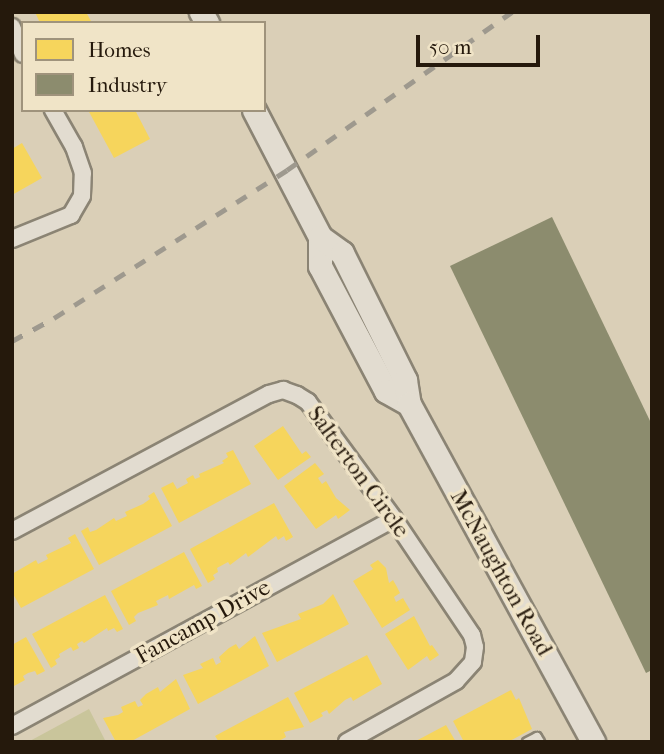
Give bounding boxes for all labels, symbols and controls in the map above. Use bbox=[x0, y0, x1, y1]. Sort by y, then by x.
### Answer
legend bbox=[21, 21, 266, 112]
scale bar bbox=[419, 21, 543, 65]
text: 50 m bbox=[429, 35, 472, 59]
text: Homes bbox=[88, 38, 150, 62]
text: Industry bbox=[88, 73, 167, 97]
street label: Salterton Circle bbox=[301, 401, 415, 543]
street label: McNaughton Road bbox=[444, 485, 558, 661]
street label: Fancamp Drive bbox=[131, 574, 275, 670]

